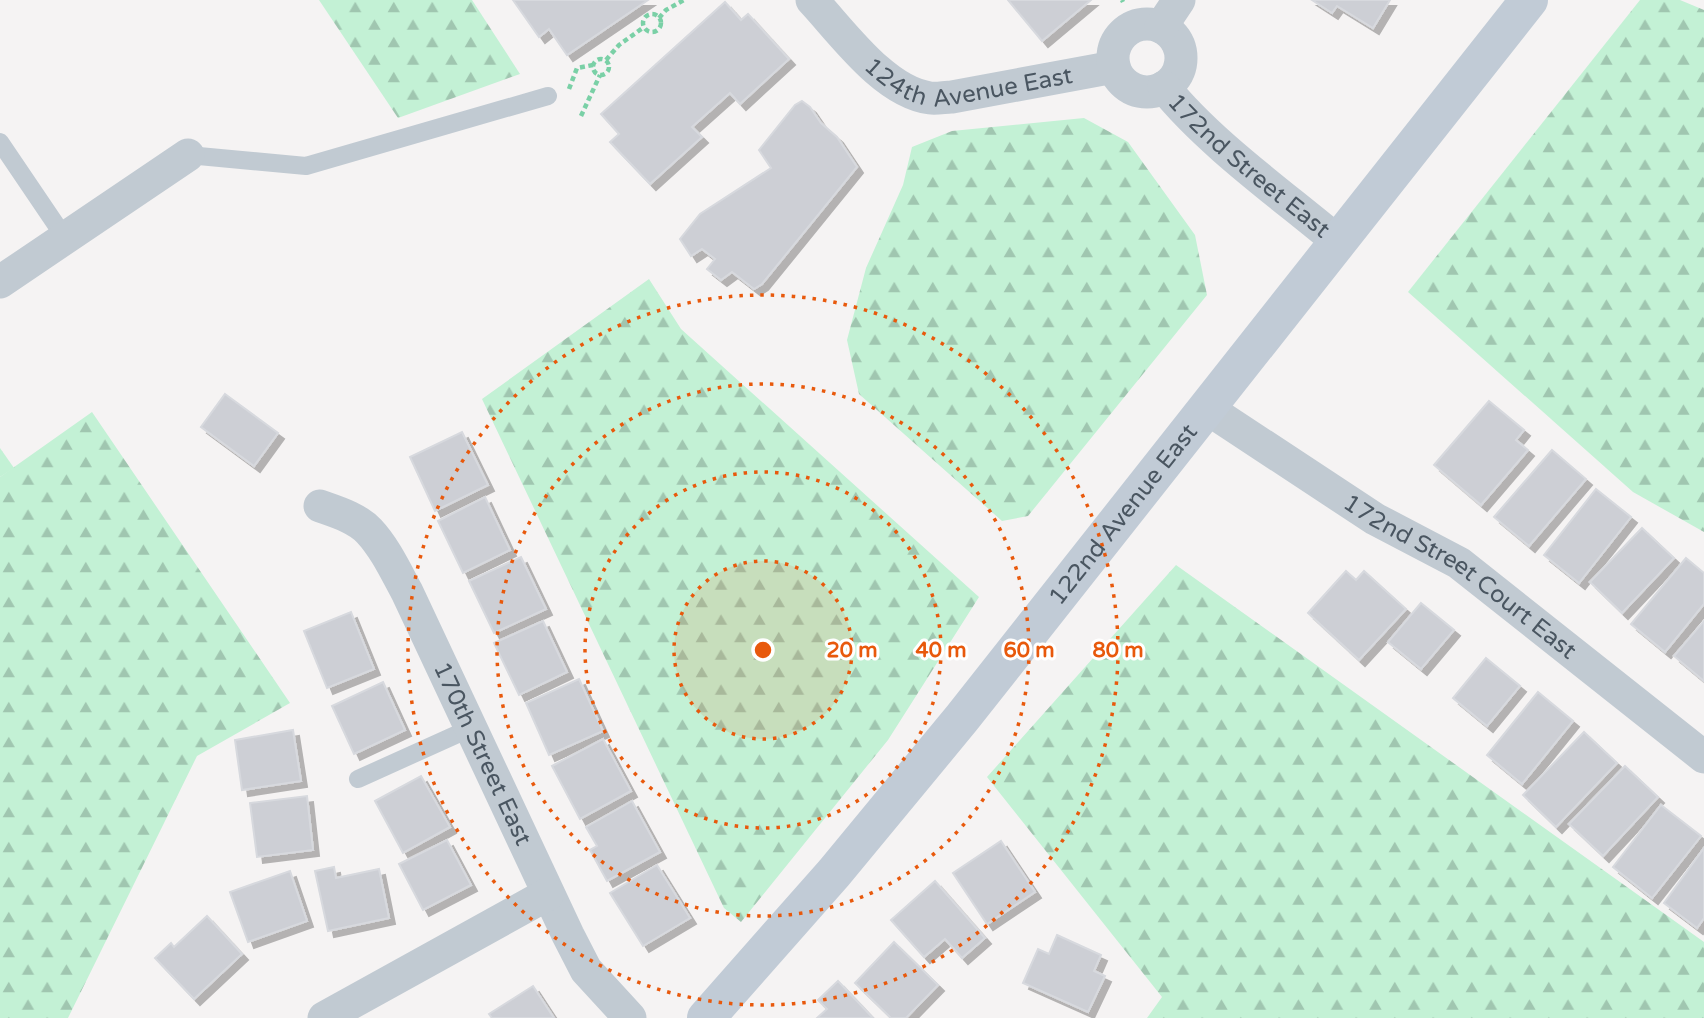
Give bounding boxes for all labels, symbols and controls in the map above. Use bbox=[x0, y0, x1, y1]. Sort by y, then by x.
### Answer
street label: 124th Avenue East bbox=[858, 51, 1075, 113]
street label: 172nd Street East bbox=[1162, 87, 1336, 244]
street label: 122nd Avenue East bbox=[1042, 418, 1203, 611]
street label: 172nd Street Court East bbox=[1338, 488, 1582, 665]
centre of rings bbox=[751, 638, 775, 662]
text: 20 m bbox=[826, 638, 878, 663]
text: 40 m bbox=[915, 638, 967, 663]
text: 60 m bbox=[1003, 638, 1055, 663]
text: 80 m bbox=[1092, 638, 1144, 663]
street label: 170th Street East bbox=[427, 657, 538, 850]

